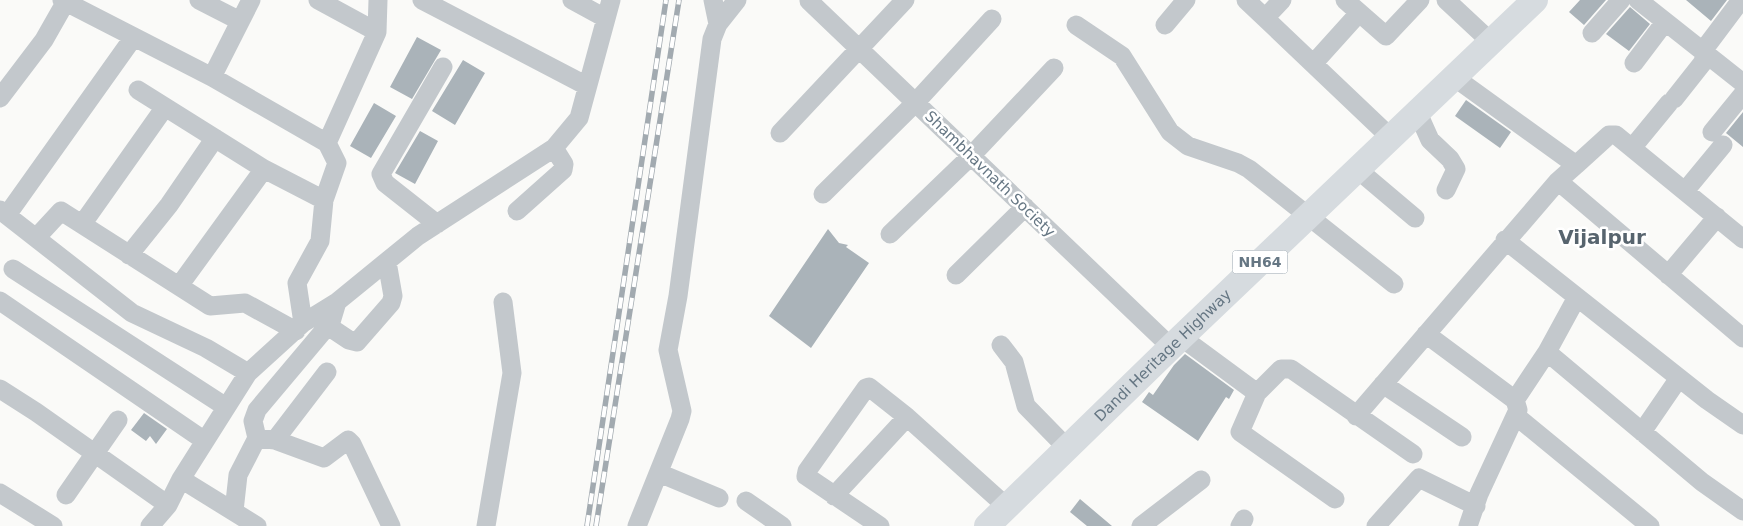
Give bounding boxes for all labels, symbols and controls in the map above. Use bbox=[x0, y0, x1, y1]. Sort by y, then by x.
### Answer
street label: Shambhavnath Society bbox=[921, 107, 1059, 241]
district label: Vijalpur bbox=[1558, 225, 1646, 249]
road number: NH64 bbox=[1232, 250, 1288, 274]
street label: Dandi Heritage Highway bbox=[1091, 285, 1235, 425]

